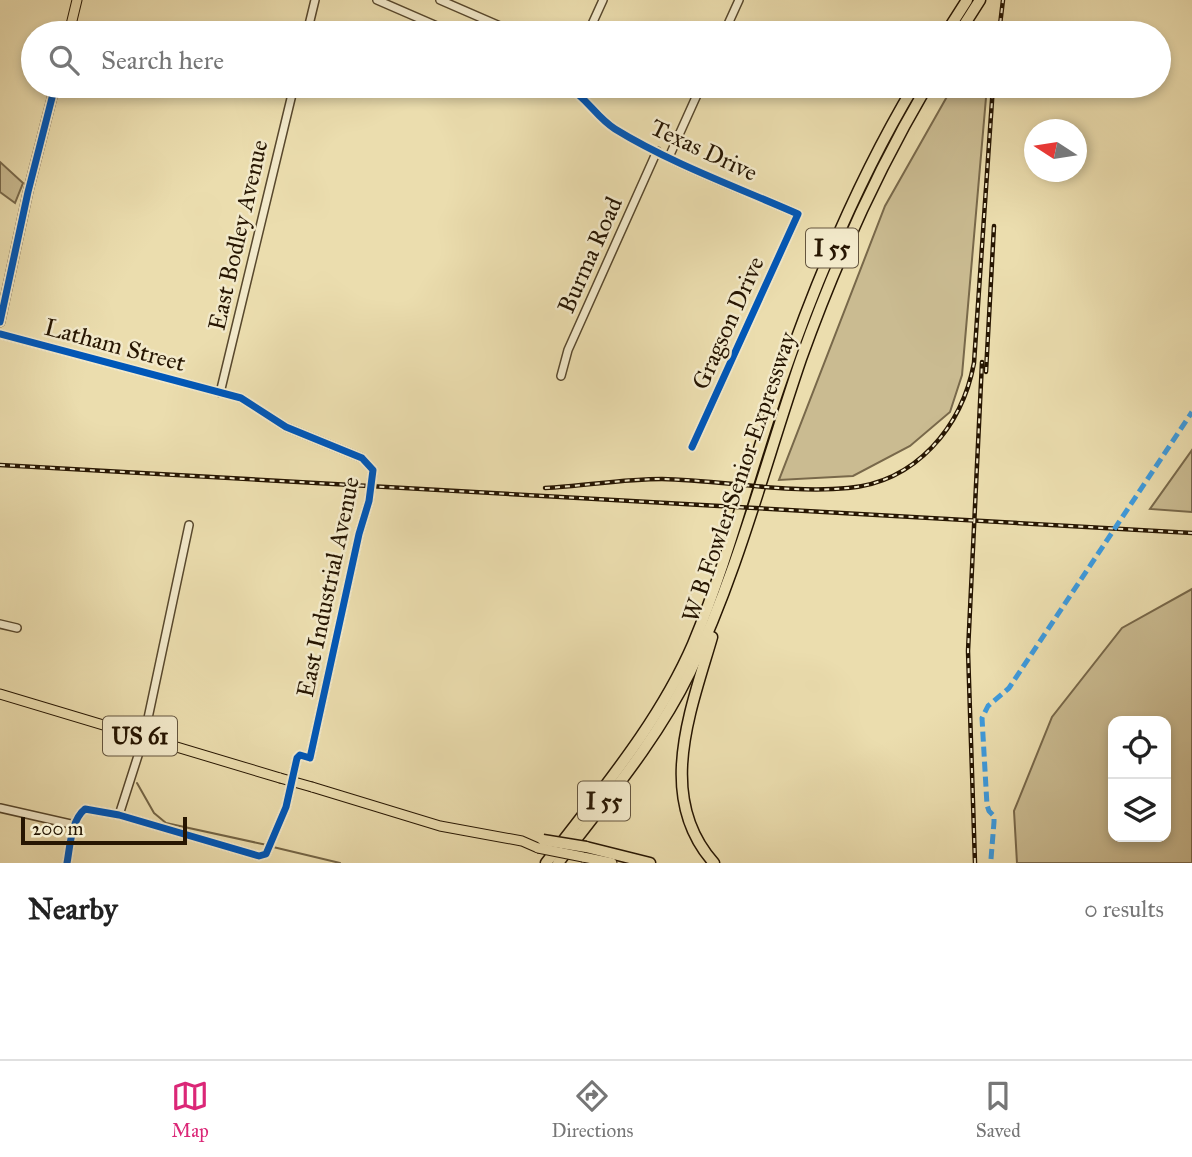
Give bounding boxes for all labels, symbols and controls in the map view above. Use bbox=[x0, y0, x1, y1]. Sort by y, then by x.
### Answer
search box bbox=[21, 21, 1171, 98]
icon: search bbox=[45, 41, 83, 79]
text: Search here bbox=[101, 44, 224, 76]
street label: Texas Drive bbox=[646, 112, 762, 188]
north arrow bbox=[1024, 119, 1087, 182]
street label: East Bodley Avenue bbox=[201, 137, 275, 333]
street label: Burma Road bbox=[551, 192, 629, 318]
road number: I 55 bbox=[806, 229, 858, 268]
street label: Gragson Drive bbox=[685, 252, 771, 394]
street label: Latham Street bbox=[41, 312, 189, 378]
street label: W B Fowler Senior Expressway bbox=[675, 327, 803, 626]
street label: East Industrial Avenue bbox=[290, 474, 366, 700]
road number: US 61 bbox=[103, 716, 177, 756]
map controls bbox=[1108, 716, 1171, 842]
button: locate bbox=[1108, 716, 1171, 779]
button: layers bbox=[1108, 779, 1171, 842]
road number: I 55 bbox=[578, 782, 630, 820]
scale bar bbox=[21, 814, 187, 846]
text: 200 m bbox=[32, 817, 84, 840]
text: Nearby bbox=[28, 891, 118, 927]
text: 0 results bbox=[1084, 895, 1164, 923]
tab: Map bbox=[171, 1077, 209, 1142]
tab: Directions bbox=[551, 1077, 633, 1142]
tab: Saved bbox=[976, 1077, 1021, 1142]

